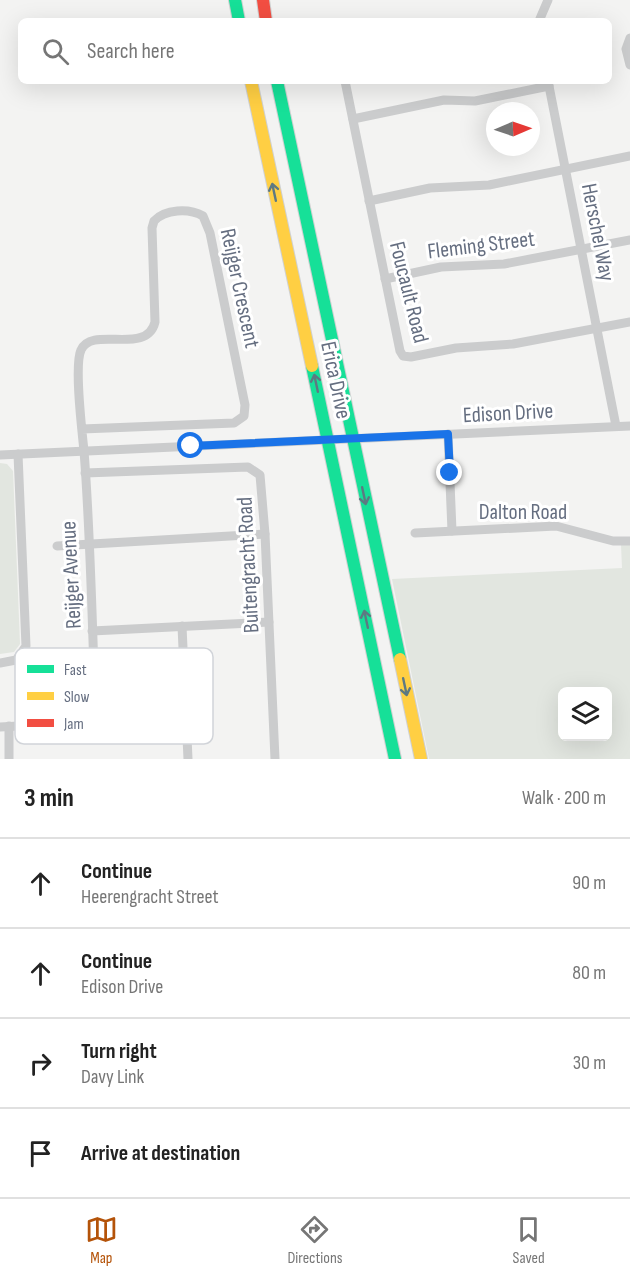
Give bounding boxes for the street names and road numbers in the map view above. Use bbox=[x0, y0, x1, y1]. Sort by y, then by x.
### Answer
street label: Herschel Way bbox=[575, 181, 620, 284]
street label: Fleming Street bbox=[426, 225, 537, 265]
street label: Reijger Crescent bbox=[214, 226, 265, 351]
street label: Foucault Road bbox=[383, 239, 434, 346]
street label: Erica Drive bbox=[314, 339, 357, 421]
street label: Edison Drive bbox=[462, 398, 554, 429]
street label: Buitengracht Road bbox=[231, 496, 266, 634]
street label: Dalton Road bbox=[479, 499, 567, 526]
street label: Reijger Avenue bbox=[55, 520, 88, 630]

